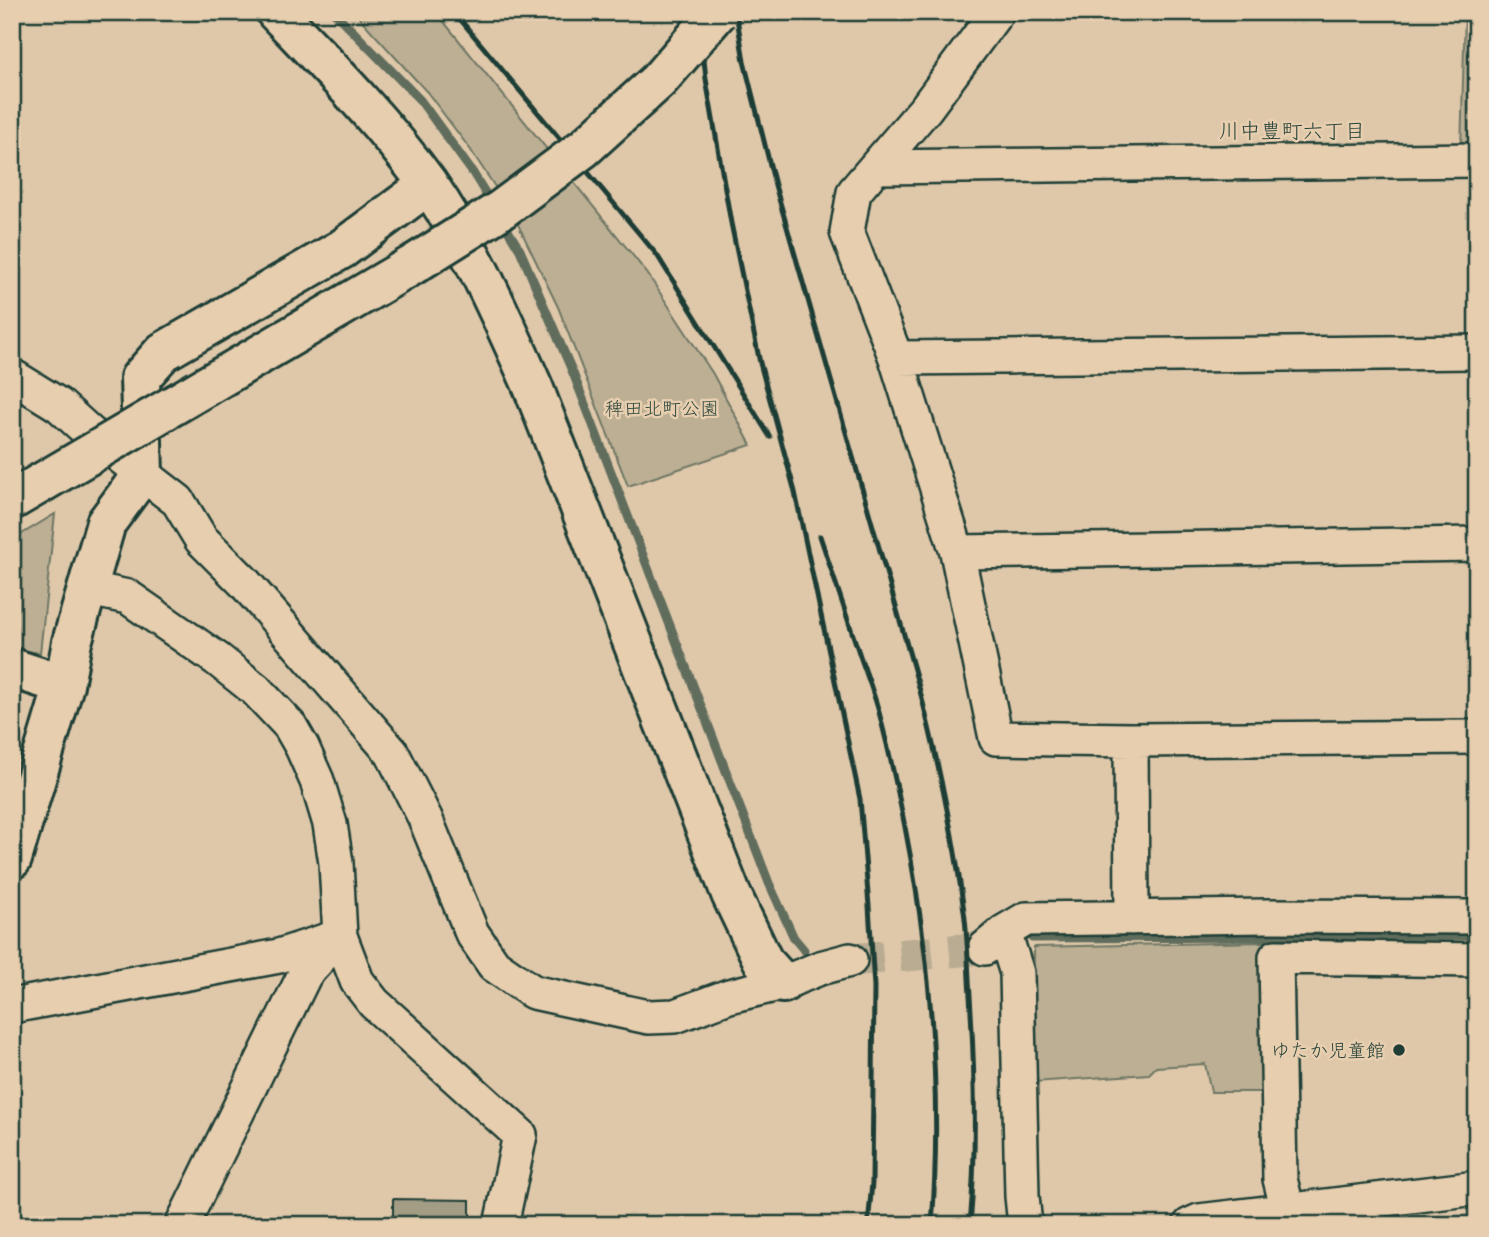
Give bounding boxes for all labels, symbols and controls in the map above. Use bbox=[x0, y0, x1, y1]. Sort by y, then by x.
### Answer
district label: 川中豊町六丁目 bbox=[1219, 117, 1366, 145]
park label: 稗田北町公園 bbox=[605, 396, 719, 421]
place label: ゆたか児童館 bbox=[1271, 1038, 1385, 1063]
marker: ゆたか児童館 bbox=[1391, 1042, 1407, 1058]

